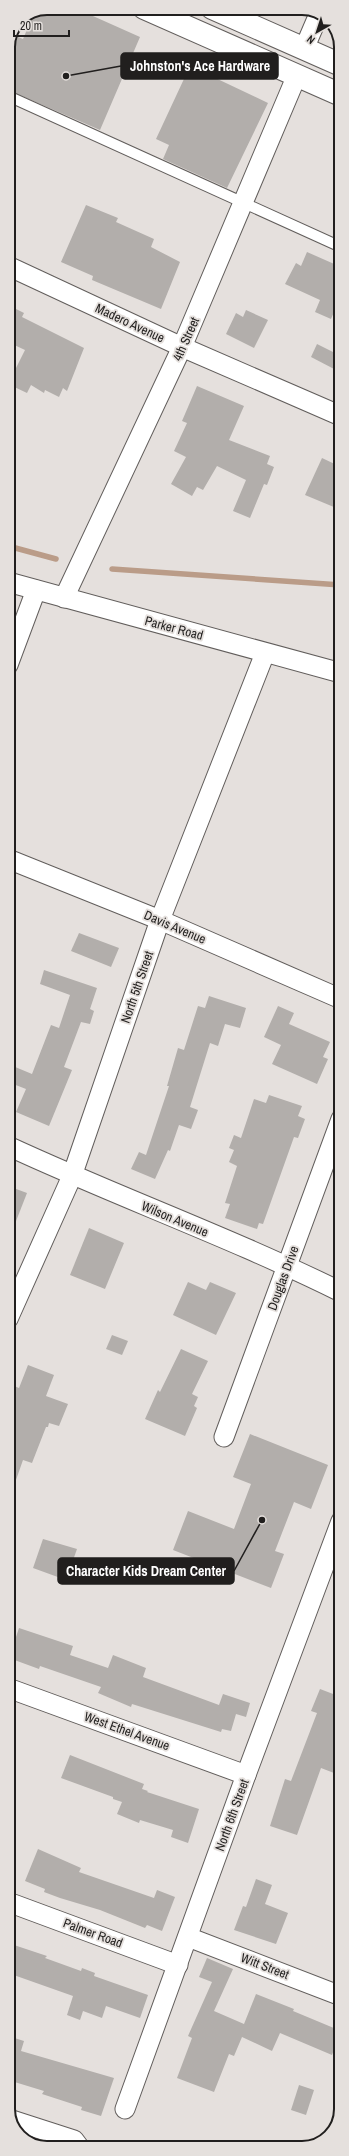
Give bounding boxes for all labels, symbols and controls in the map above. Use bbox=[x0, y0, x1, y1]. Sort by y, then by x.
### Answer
scale bar bbox=[14, 12, 69, 38]
north arrow bbox=[297, 12, 337, 52]
text: 20 m bbox=[20, 18, 42, 34]
text: N bbox=[304, 32, 318, 47]
callout: Johnston's Ace Hardware bbox=[121, 53, 278, 79]
text: Johnston's Ace Hardware bbox=[130, 57, 270, 75]
street label: Madero Avenue bbox=[93, 300, 167, 346]
street label: 4th Street bbox=[169, 314, 203, 364]
street label: Parker Road bbox=[143, 612, 205, 644]
street label: Davis Avenue bbox=[141, 906, 209, 948]
street label: North 5th Street bbox=[117, 949, 157, 1025]
street label: Wilson Avenue bbox=[139, 1197, 211, 1241]
street label: Douglas Drive bbox=[263, 1243, 303, 1313]
callout: Character Kids Dream Center bbox=[58, 1558, 234, 1584]
text: Character Kids Dream Center bbox=[66, 1562, 227, 1580]
street label: West Ethel Avenue bbox=[82, 1708, 172, 1754]
street label: North 6th Street bbox=[211, 1777, 253, 1853]
street label: Palmer Road bbox=[61, 1914, 125, 1952]
street label: Witt Street bbox=[238, 1949, 292, 1983]

